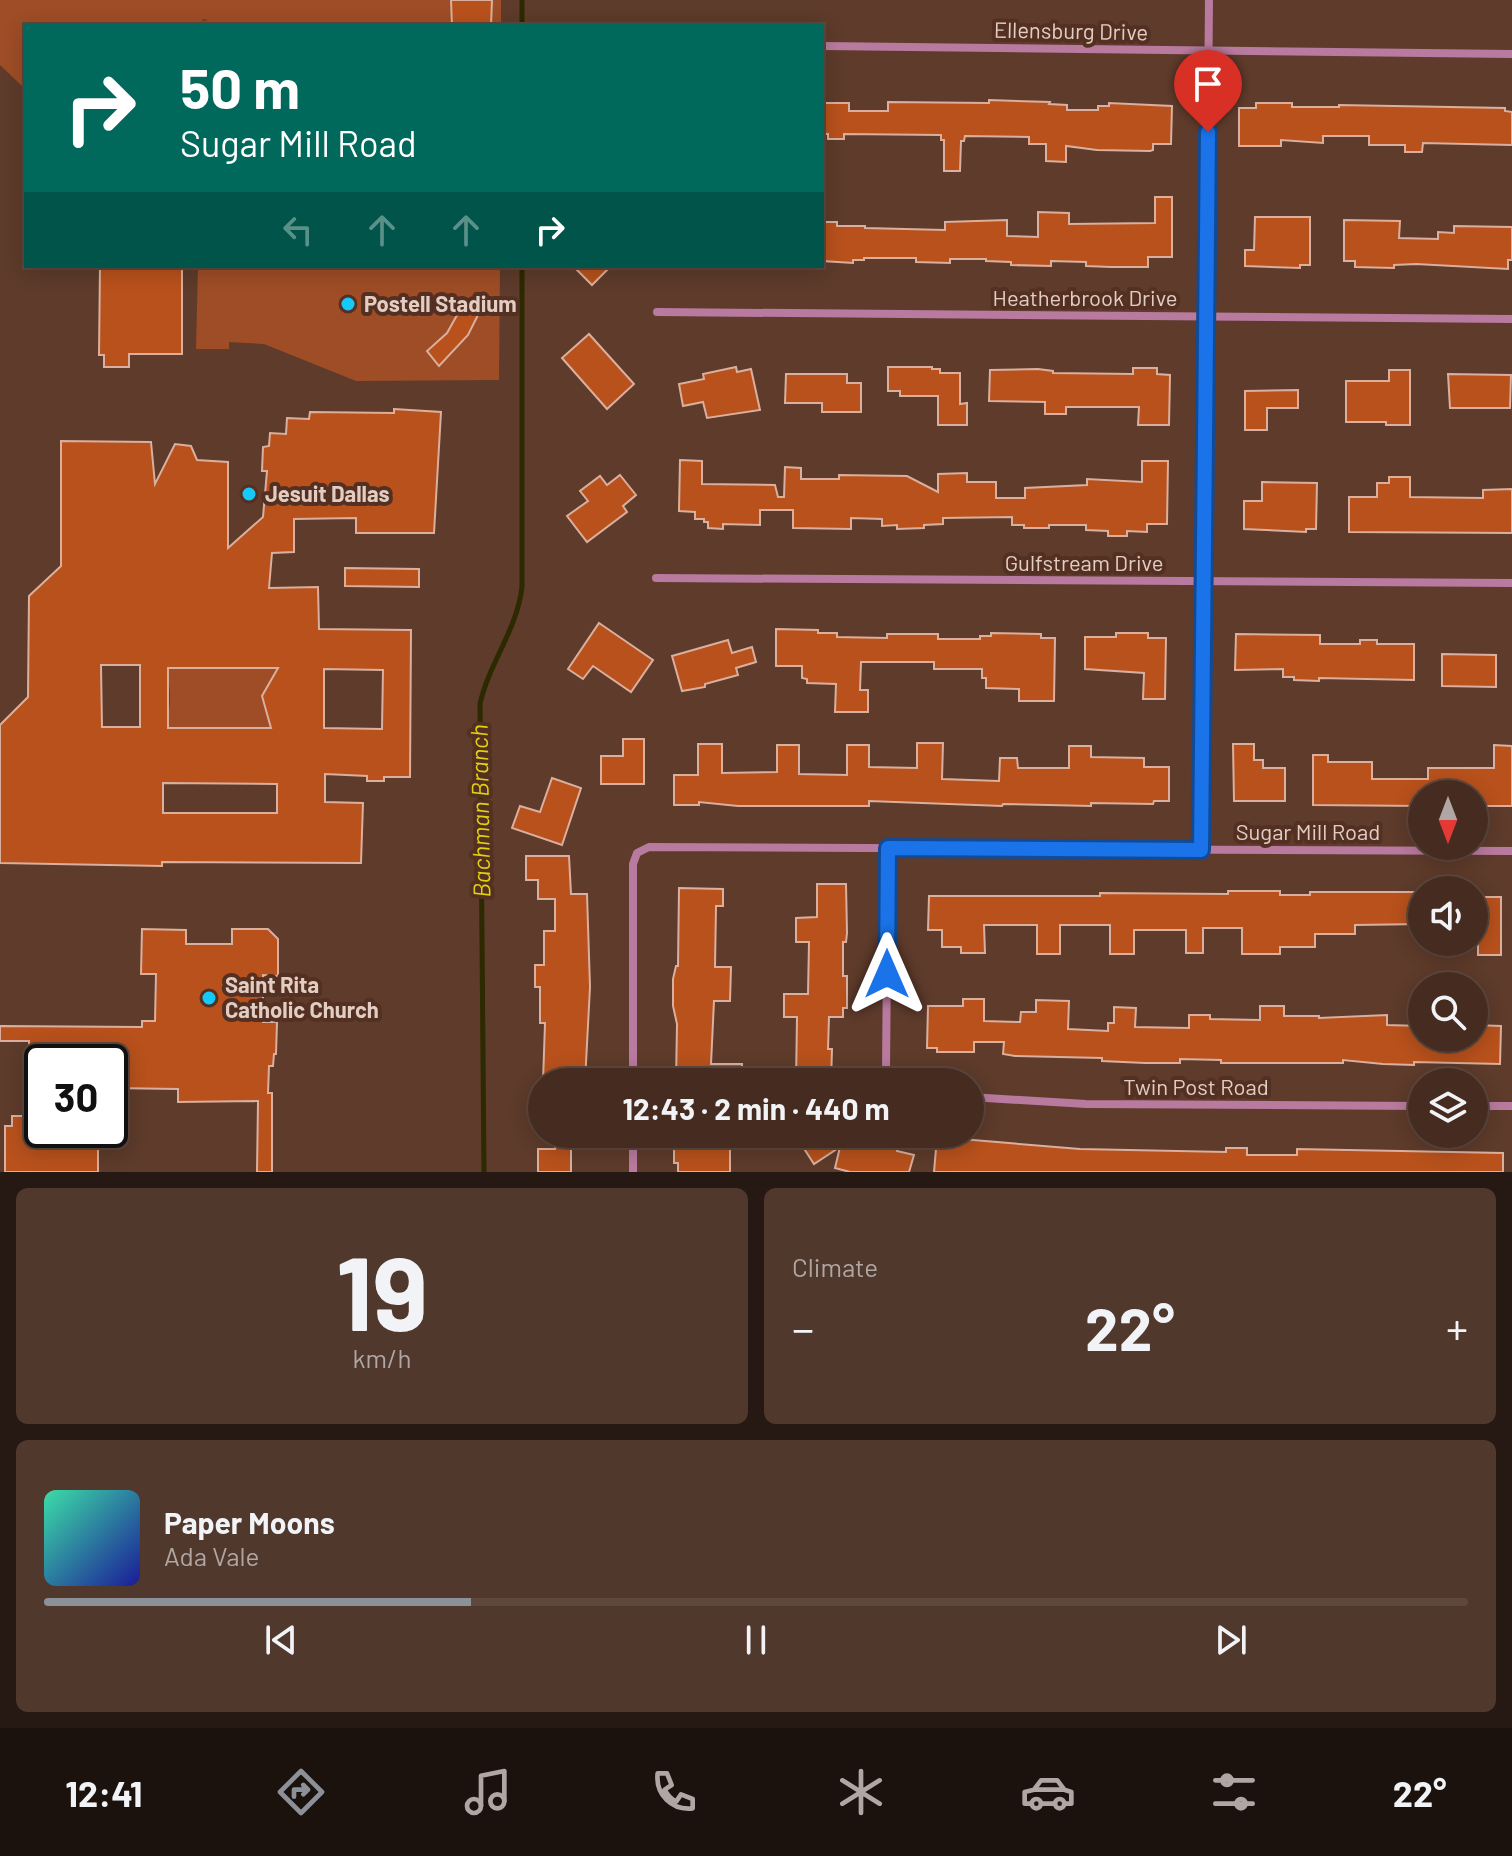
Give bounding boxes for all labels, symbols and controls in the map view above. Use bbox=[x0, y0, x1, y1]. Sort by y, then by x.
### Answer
street label: Ellensburg Drive bbox=[994, 16, 1148, 44]
pin bbox=[1174, 50, 1242, 132]
text: 50 m bbox=[180, 53, 300, 120]
icon: right bbox=[48, 56, 152, 160]
icon: arrive bbox=[1186, 62, 1230, 106]
text: Sugar Mill Road bbox=[180, 121, 417, 164]
icon: left bbox=[276, 208, 320, 252]
icon: ahead bbox=[360, 208, 404, 252]
icon: ahead bbox=[444, 208, 488, 252]
icon: right bbox=[528, 208, 572, 252]
street label: Heatherbrook Drive bbox=[993, 284, 1177, 310]
place label: Postell Stadium bbox=[364, 290, 517, 316]
marker: Postell Stadium bbox=[339, 295, 357, 313]
place label: Jesuit Dallas bbox=[265, 480, 390, 506]
marker: Jesuit Dallas bbox=[240, 485, 258, 503]
street label: Gulfstream Drive bbox=[1005, 549, 1163, 575]
water label: Bachman Branch bbox=[463, 724, 496, 898]
north arrow bbox=[1408, 780, 1488, 860]
map controls bbox=[1408, 780, 1488, 1148]
street label: Sugar Mill Road bbox=[1236, 818, 1380, 844]
button: sound bbox=[1408, 876, 1488, 956]
position arrow bbox=[845, 932, 929, 1016]
place label: Saint Rita Catholic Church bbox=[225, 971, 379, 1022]
button: search bbox=[1408, 972, 1488, 1052]
marker: Saint Rita Catholic Church bbox=[200, 989, 218, 1007]
speed limit sign: 30 bbox=[24, 1044, 128, 1148]
button: layers bbox=[1408, 1068, 1488, 1148]
street label: Twin Post Road bbox=[1123, 1073, 1269, 1099]
text: 12:43 · 2 min · 440 m bbox=[622, 1090, 890, 1126]
text: 19 bbox=[336, 1227, 428, 1352]
text: Climate bbox=[792, 1251, 878, 1282]
text: 22° bbox=[1085, 1291, 1175, 1363]
text: − bbox=[792, 1301, 814, 1354]
text: + bbox=[1446, 1301, 1468, 1354]
text: km/h bbox=[353, 1342, 411, 1373]
text: Paper Moons bbox=[164, 1504, 335, 1540]
text: Ada Vale bbox=[164, 1540, 259, 1571]
icon: previous bbox=[259, 1618, 303, 1662]
icon: pause bbox=[734, 1618, 778, 1662]
icon: next bbox=[1209, 1618, 1253, 1662]
icon: directions bbox=[273, 1764, 329, 1820]
icon: music bbox=[460, 1764, 516, 1820]
icon: phone bbox=[646, 1764, 702, 1820]
icon: climate bbox=[833, 1764, 889, 1820]
icon: car bbox=[1020, 1764, 1076, 1820]
icon: filters bbox=[1206, 1764, 1262, 1820]
text: 12:41 bbox=[65, 1771, 142, 1814]
text: 22° bbox=[1393, 1771, 1447, 1814]

